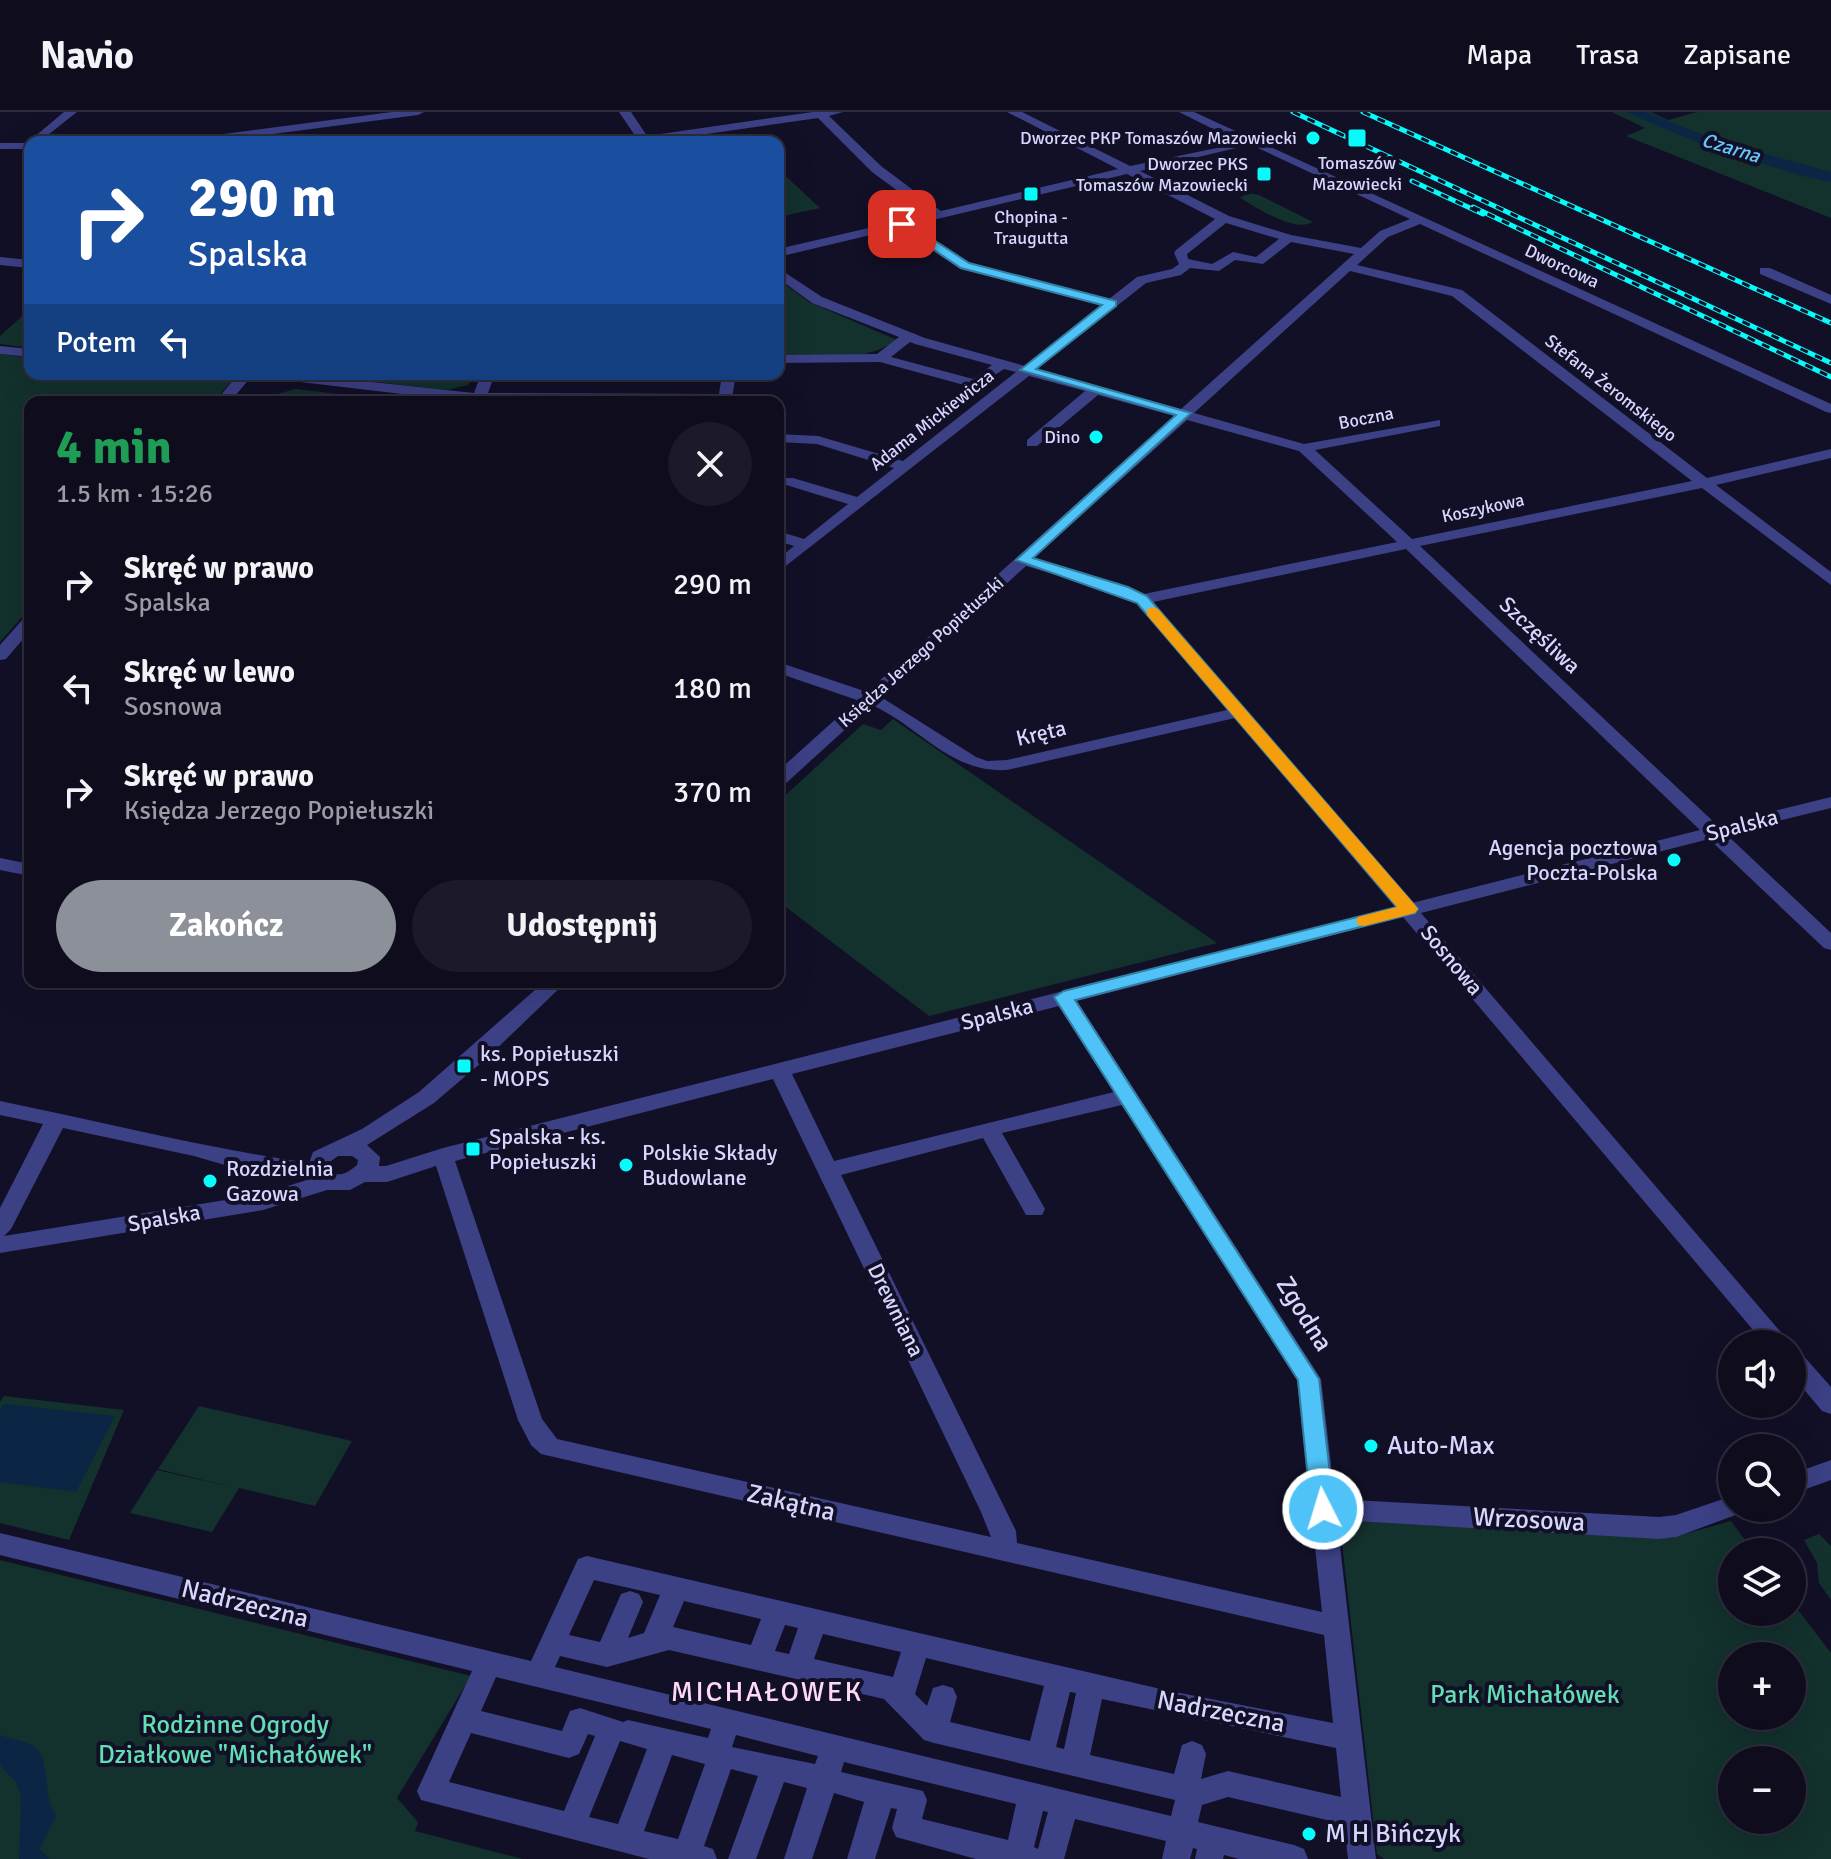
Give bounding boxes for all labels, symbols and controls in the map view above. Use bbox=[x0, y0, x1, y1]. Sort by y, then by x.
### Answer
text: Navio bbox=[40, 32, 134, 79]
text: Mapa bbox=[1466, 38, 1532, 72]
text: Trasa bbox=[1576, 38, 1639, 72]
text: Zapisane bbox=[1683, 38, 1791, 72]
place label: Dworzec PKP Tomaszów Mazowiecki bbox=[1020, 127, 1297, 149]
marker: Tomaszów Mazowiecki bbox=[1346, 127, 1368, 149]
water label: Czarna bbox=[1699, 127, 1764, 169]
marker: Dworzec PKP Tomaszów Mazowiecki bbox=[1304, 129, 1322, 147]
place label: Tomaszów Mazowiecki bbox=[1312, 152, 1402, 195]
place label: Dworzec PKS Tomaszów Mazowiecki bbox=[1076, 153, 1248, 196]
text: 290 m bbox=[188, 163, 336, 232]
marker: Dworzec PKS Tomaszów Mazowiecki bbox=[1255, 165, 1273, 183]
icon: right bbox=[56, 168, 160, 272]
marker: Chopina - Traugutta bbox=[1022, 185, 1040, 203]
pin bbox=[868, 190, 936, 258]
icon: arrive bbox=[880, 202, 924, 246]
place label: Chopina - Traugutta bbox=[994, 206, 1068, 249]
text: Spalska bbox=[188, 232, 308, 277]
street label: Dworcowa bbox=[1521, 239, 1603, 293]
icon: left bbox=[153, 320, 197, 364]
text: Potem bbox=[56, 324, 137, 361]
street label: Stefana Żeromskiego bbox=[1541, 330, 1681, 446]
street label: Adama Mickiewicza bbox=[866, 365, 998, 475]
street label: Boczna bbox=[1337, 402, 1395, 434]
text: 4 min bbox=[56, 418, 172, 477]
button: close bbox=[668, 422, 752, 506]
place label: Dino bbox=[1044, 426, 1080, 448]
marker: Dino bbox=[1087, 428, 1105, 446]
text: 1.5 km · 15:26 bbox=[56, 478, 213, 510]
street label: Koszykowa bbox=[1440, 489, 1526, 527]
text: Skręć w prawo bbox=[124, 550, 314, 587]
icon: right bbox=[56, 562, 100, 606]
text: 290 m bbox=[673, 566, 752, 603]
street label: Księdza Jerzego Popiełuszki bbox=[834, 572, 1008, 732]
text: Spalska bbox=[124, 587, 211, 619]
street label: Szczęśliwa bbox=[1494, 591, 1586, 679]
text: Skręć w lewo bbox=[124, 654, 295, 691]
icon: left bbox=[56, 666, 100, 710]
text: 180 m bbox=[673, 670, 752, 707]
text: Sosnowa bbox=[124, 691, 223, 723]
street label: Kręta bbox=[1013, 714, 1069, 752]
text: Skręć w prawo bbox=[124, 758, 314, 795]
icon: right bbox=[56, 770, 100, 814]
text: 370 m bbox=[673, 774, 752, 811]
text: Księdza Jerzego Popiełuszki bbox=[124, 795, 434, 827]
street label: Spalska bbox=[1703, 803, 1781, 847]
place label: Agencja pocztowa Poczta-Polska bbox=[1489, 834, 1658, 886]
marker: Agencja pocztowa Poczta-Polska bbox=[1665, 851, 1683, 869]
button: Zakończ bbox=[56, 880, 396, 972]
button: Udostępnij bbox=[412, 880, 752, 972]
street label: Sosnowa bbox=[1415, 919, 1489, 1001]
street label: Spalska bbox=[958, 992, 1036, 1036]
place label: ks. Popiełuszki - MOPS bbox=[480, 1040, 619, 1092]
marker: ks. Popiełuszki - MOPS bbox=[455, 1057, 473, 1075]
place label: Spalska - ks. Popiełuszki bbox=[489, 1123, 606, 1175]
place label: Polskie Składy Budowlane bbox=[642, 1139, 778, 1191]
marker: Spalska - ks. Popiełuszki bbox=[464, 1140, 482, 1158]
place label: Rozdzielnia Gazowa bbox=[226, 1155, 334, 1207]
marker: Polskie Składy Budowlane bbox=[617, 1156, 635, 1174]
marker: Rozdzielnia Gazowa bbox=[201, 1172, 219, 1190]
street label: Spalska bbox=[126, 1198, 202, 1238]
street label: Drewniana bbox=[862, 1259, 930, 1361]
street label: Zgodna bbox=[1269, 1271, 1339, 1357]
map controls bbox=[1718, 1330, 1806, 1834]
button: sound bbox=[1718, 1330, 1806, 1418]
place label: Auto-Max bbox=[1387, 1430, 1495, 1462]
button: search bbox=[1718, 1434, 1806, 1522]
marker: Auto-Max bbox=[1362, 1437, 1380, 1455]
position arrow bbox=[1281, 1467, 1365, 1551]
street label: Zakątna bbox=[744, 1477, 838, 1529]
street label: Wrzosowa bbox=[1472, 1501, 1586, 1539]
button: layers bbox=[1718, 1538, 1806, 1626]
street label: Nadrzeczna bbox=[178, 1573, 312, 1635]
button: + bbox=[1718, 1642, 1806, 1730]
district label: MICHAŁOWEK bbox=[671, 1675, 863, 1709]
park label: Park Michałówek bbox=[1430, 1679, 1620, 1711]
street label: Nadrzeczna bbox=[1154, 1684, 1288, 1740]
park label: Rodzinne Ogrody Działkowe "Michałówek" bbox=[98, 1709, 372, 1771]
button: − bbox=[1718, 1746, 1806, 1834]
place label: M H Bińczyk bbox=[1325, 1818, 1461, 1850]
marker: M H Bińczyk bbox=[1300, 1825, 1318, 1843]

